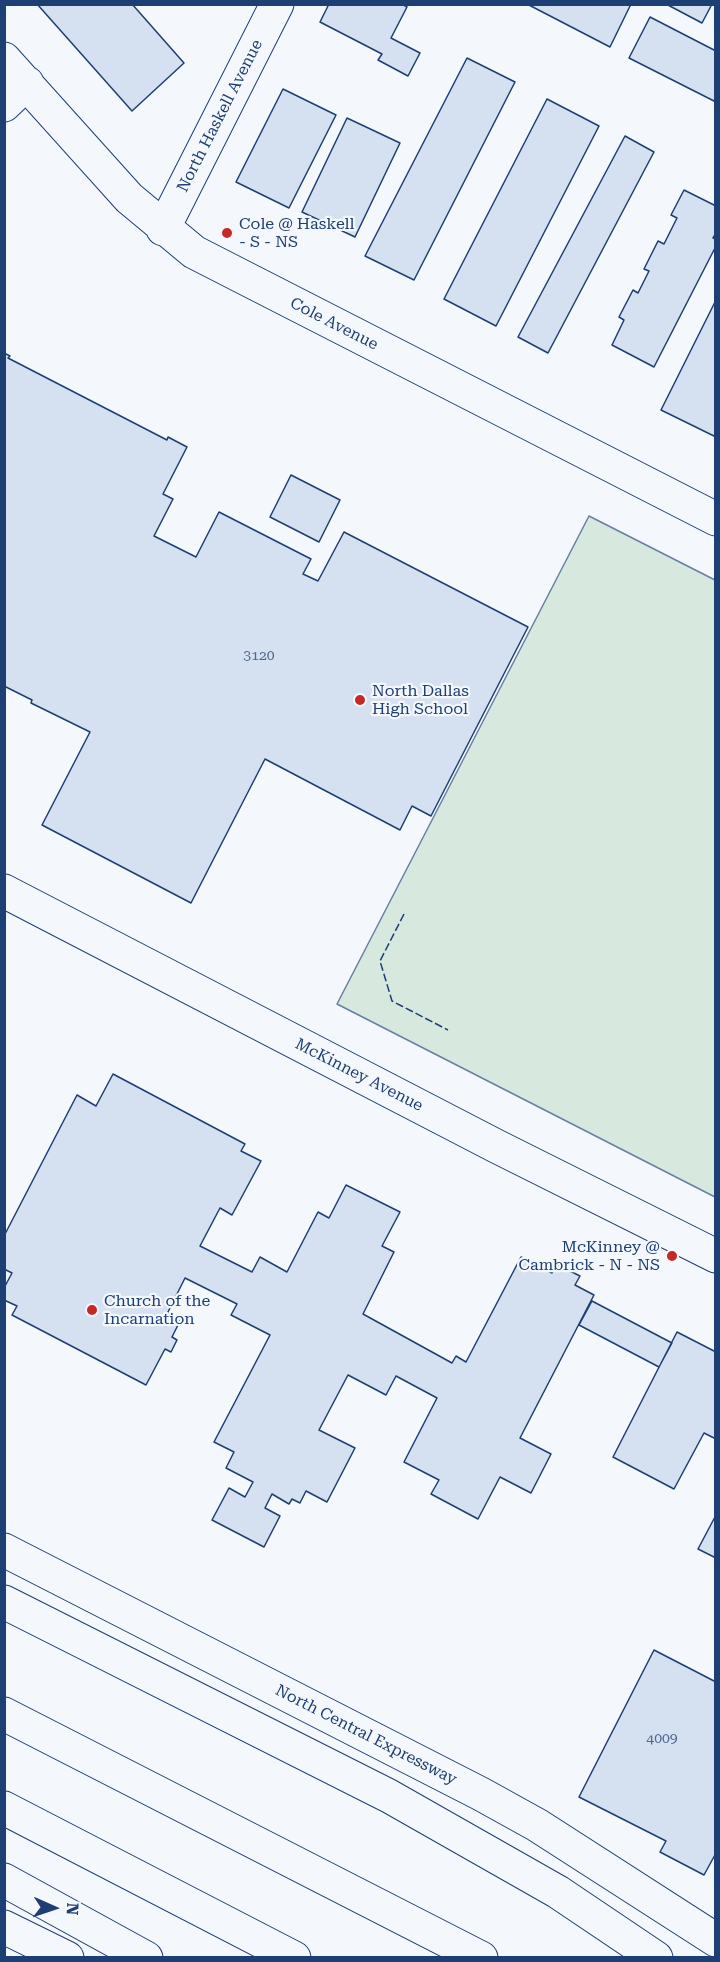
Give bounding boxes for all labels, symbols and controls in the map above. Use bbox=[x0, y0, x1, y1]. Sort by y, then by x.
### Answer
street label: North Haskell Avenue bbox=[173, 37, 267, 195]
place label: Cole @ Haskell - S - NS bbox=[239, 214, 354, 252]
marker: Cole @ Haskell - S - NS bbox=[220, 226, 234, 240]
street label: Cole Avenue bbox=[287, 294, 381, 354]
house number: 3120 bbox=[243, 648, 275, 664]
place label: North Dallas High School bbox=[372, 681, 469, 719]
marker: North Dallas High School bbox=[353, 693, 367, 707]
street label: McKinney Avenue bbox=[292, 1034, 426, 1116]
place label: McKinney @ Cambrick - N - NS bbox=[519, 1237, 660, 1275]
marker: McKinney @ Cambrick - N - NS bbox=[665, 1249, 679, 1263]
place label: Church of the Incarnation bbox=[104, 1291, 210, 1329]
marker: Church of the Incarnation bbox=[85, 1303, 99, 1317]
street label: North Central Expressway bbox=[272, 1681, 460, 1789]
house number: 4009 bbox=[646, 1731, 678, 1747]
north arrow bbox=[24, 1878, 84, 1938]
text: N bbox=[63, 1902, 82, 1916]

